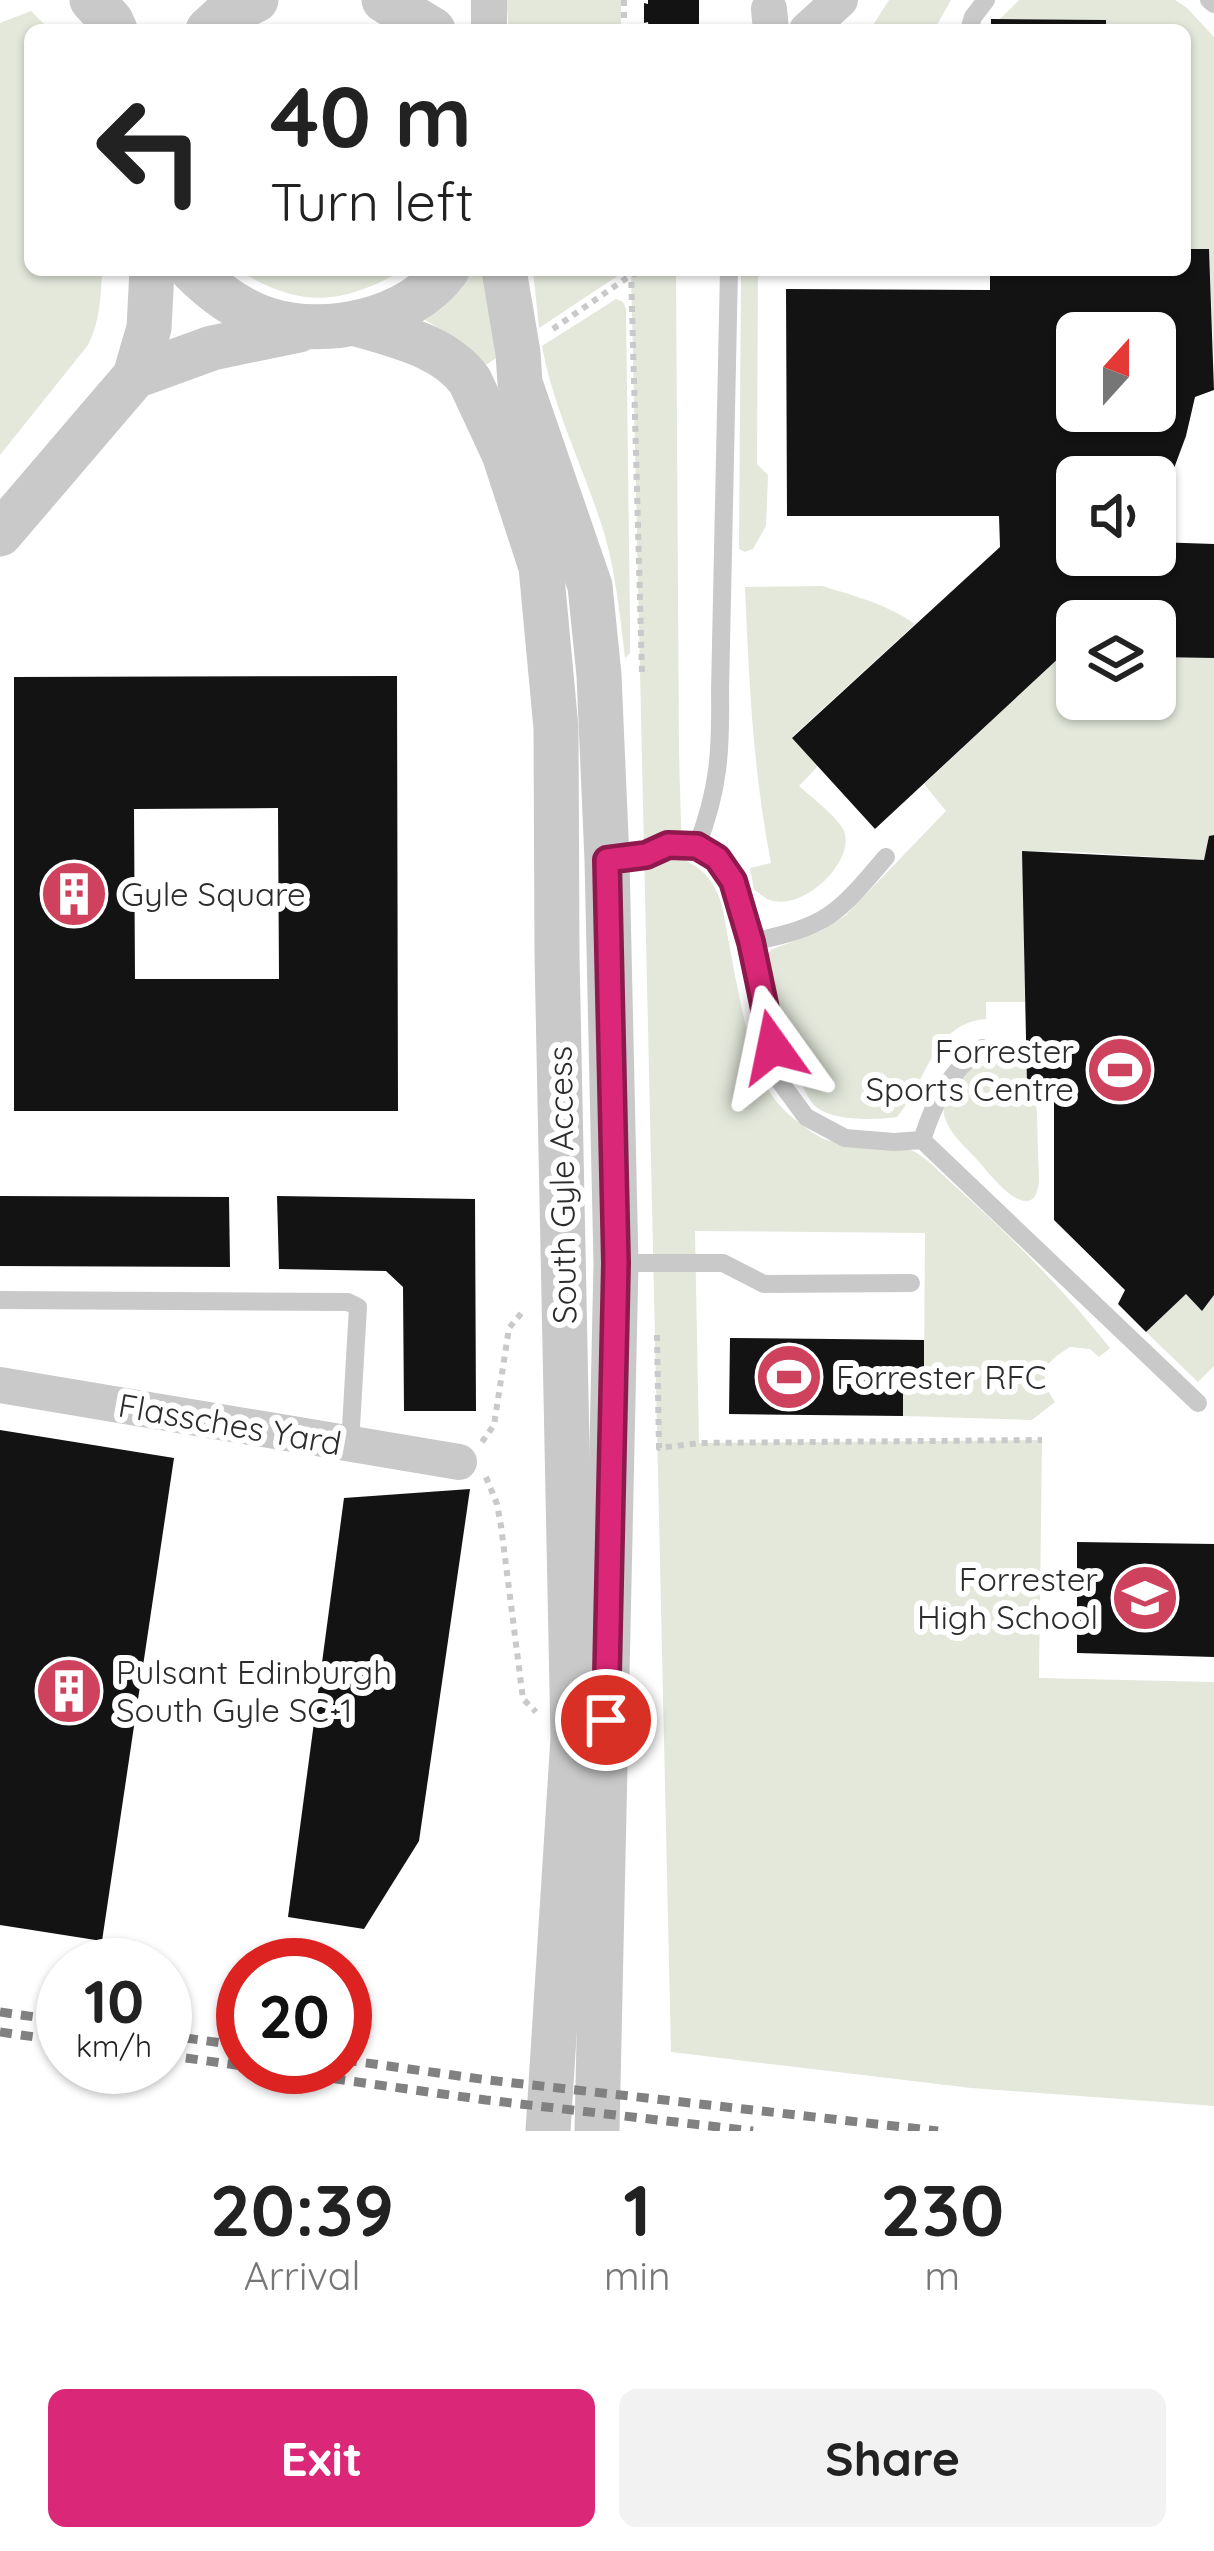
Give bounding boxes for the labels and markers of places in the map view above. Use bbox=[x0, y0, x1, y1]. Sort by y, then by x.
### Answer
building icon: Gyle Square bbox=[39, 859, 109, 929]
place label: Gyle Square bbox=[121, 873, 306, 914]
place label: Forrester Sports Centre bbox=[865, 1030, 1074, 1109]
sports icon: Forrester Sports Centre bbox=[1085, 1035, 1155, 1105]
sports icon: Forrester RFC bbox=[754, 1342, 824, 1412]
place label: Forrester RFC bbox=[836, 1356, 1046, 1397]
place label: Forrester High School bbox=[917, 1558, 1098, 1637]
school or university icon: Forrester High School bbox=[1110, 1563, 1180, 1633]
place label: Pulsant Edinburgh South Gyle SC-1 bbox=[116, 1651, 392, 1730]
building icon: Pulsant Edinburgh South Gyle SC-1 bbox=[34, 1656, 104, 1726]
pin bbox=[555, 1669, 657, 1771]

